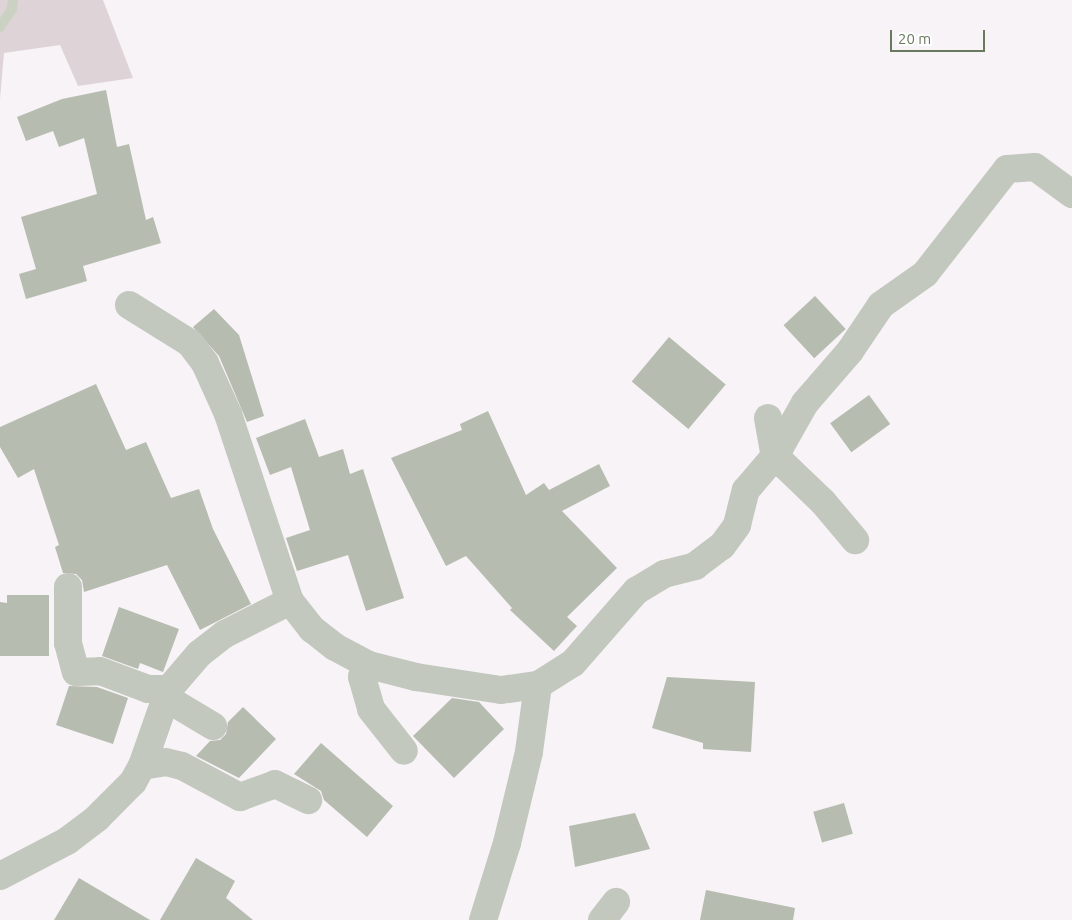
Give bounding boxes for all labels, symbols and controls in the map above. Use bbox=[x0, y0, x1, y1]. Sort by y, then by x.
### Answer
scale bar bbox=[892, 20, 987, 52]
text: 20 m bbox=[898, 30, 931, 47]

